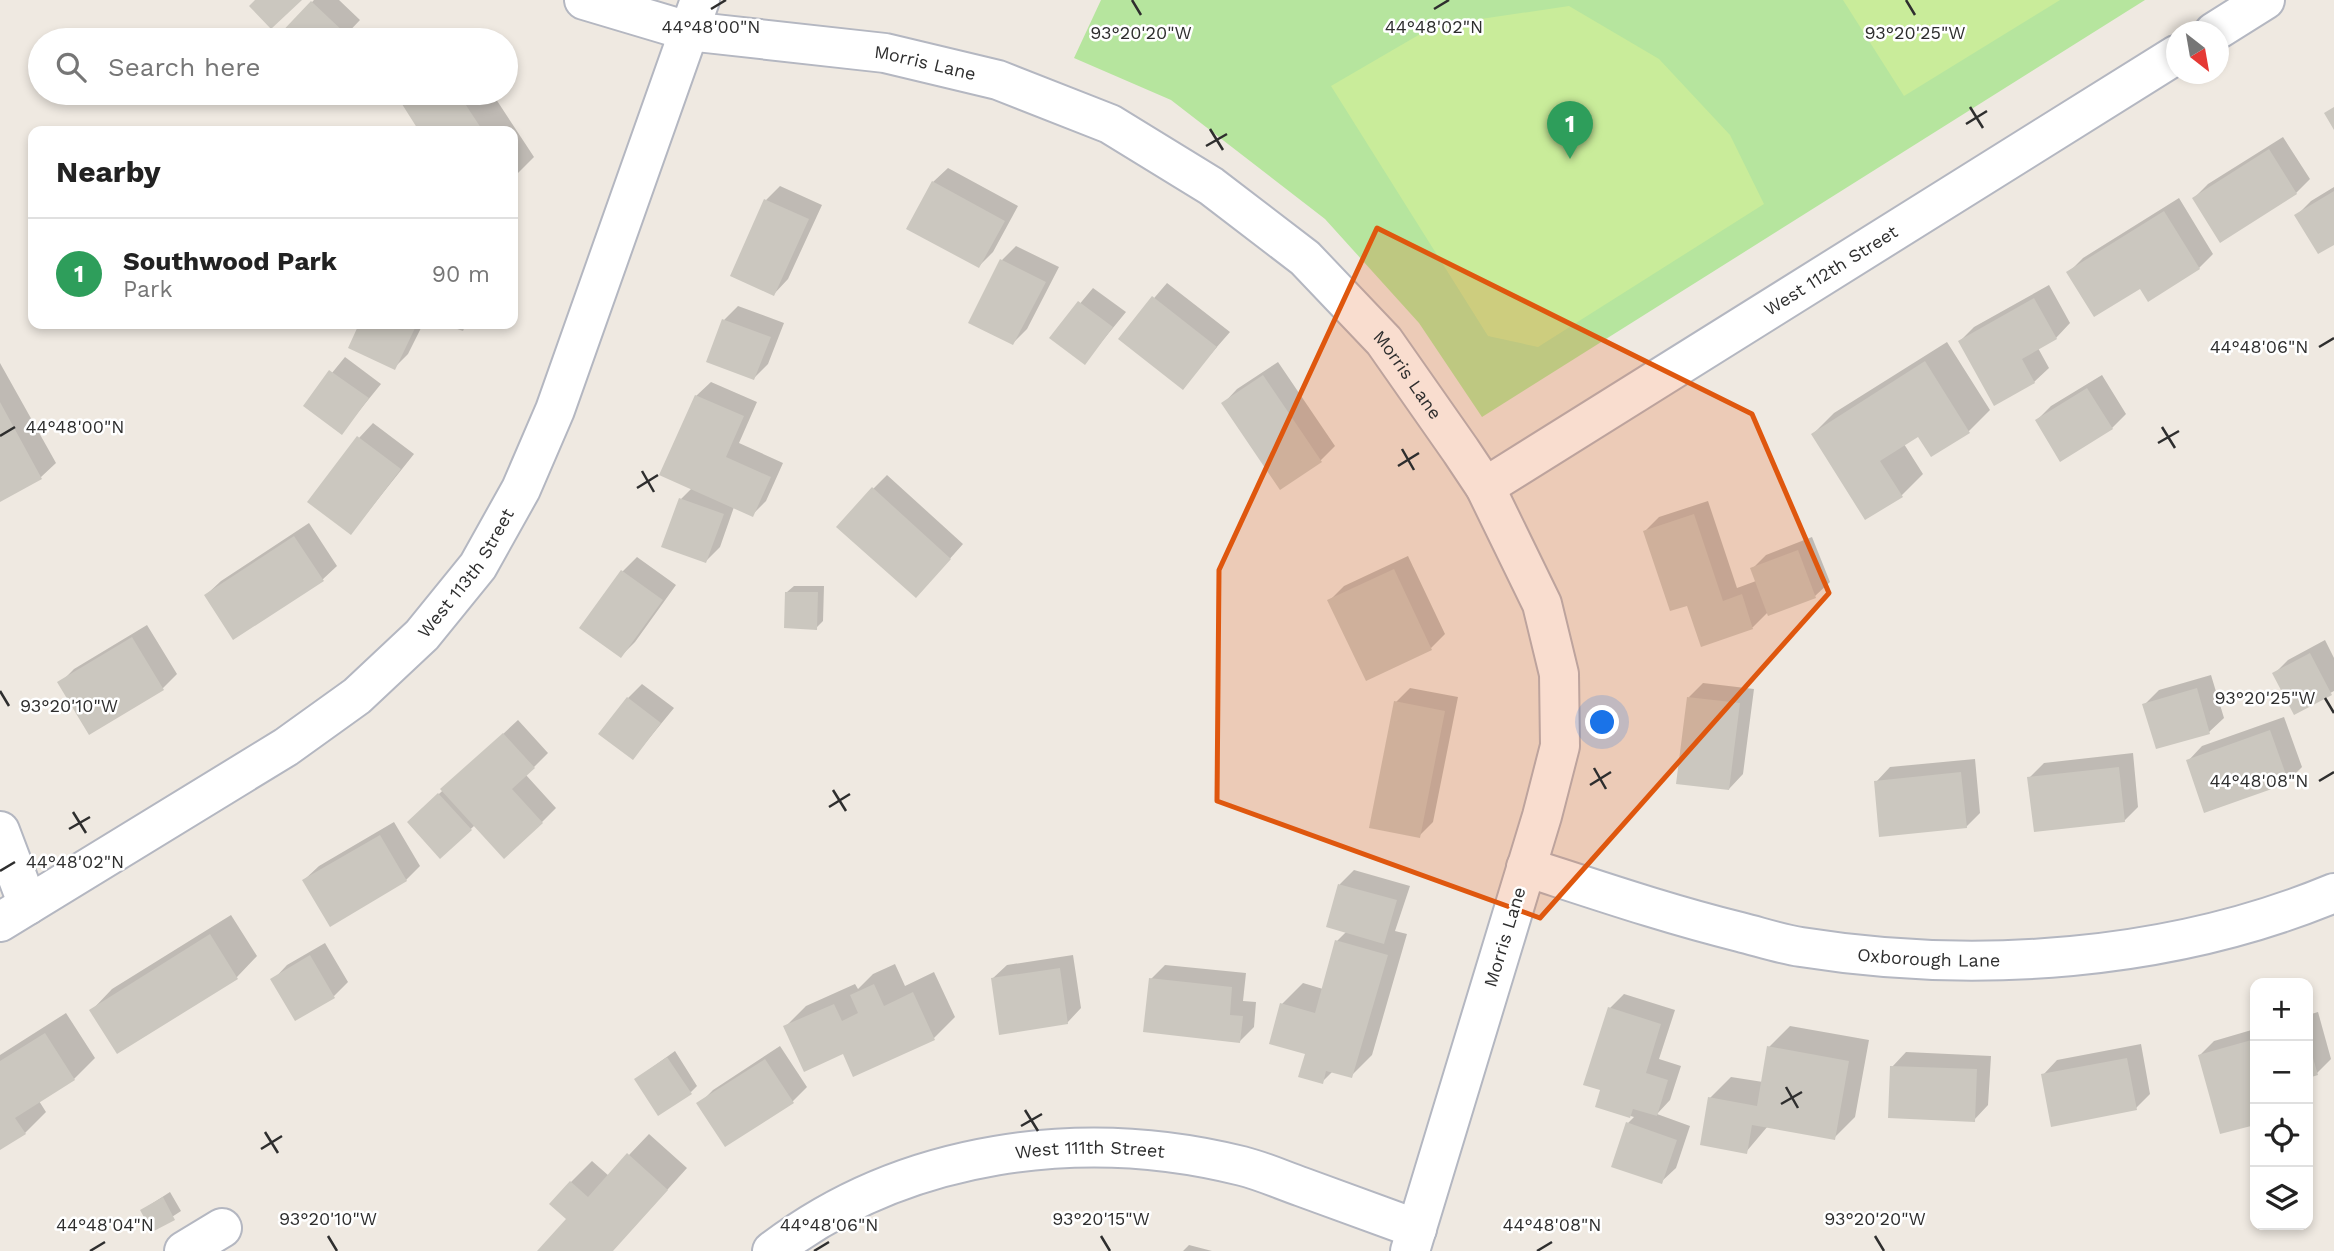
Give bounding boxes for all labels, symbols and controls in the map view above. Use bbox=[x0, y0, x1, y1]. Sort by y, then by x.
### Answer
text: 44°48'00"N bbox=[662, 16, 760, 37]
text: 44°48'02"N bbox=[1385, 16, 1483, 37]
north arrow bbox=[2166, 21, 2229, 84]
text: 93°20'20"W bbox=[1090, 22, 1192, 43]
text: 93°20'25"W bbox=[1865, 22, 1965, 43]
search box bbox=[28, 28, 518, 105]
street label: Morris Lane bbox=[873, 41, 978, 84]
icon: search bbox=[52, 48, 90, 86]
text: Search here bbox=[108, 52, 260, 82]
pin: 1 bbox=[1547, 101, 1593, 159]
text: Nearby bbox=[56, 154, 161, 189]
street label: West 112th Street bbox=[1760, 220, 1902, 320]
text: Southwood Park bbox=[123, 246, 337, 276]
text: 1 bbox=[74, 261, 84, 288]
text: 90 m bbox=[432, 261, 490, 288]
text: Park bbox=[123, 276, 172, 303]
street label: Morris Lane bbox=[1369, 326, 1446, 423]
text: 44°48'06"N bbox=[2210, 336, 2308, 357]
text: 44°48'00"N bbox=[26, 416, 124, 437]
street label: West 113th Street bbox=[413, 504, 518, 642]
text: 93°20'25"W bbox=[2215, 687, 2315, 708]
text: 93°20'10"W bbox=[20, 695, 118, 716]
your location bbox=[1585, 705, 1619, 739]
text: 44°48'08"N bbox=[2210, 770, 2308, 791]
text: 44°48'02"N bbox=[26, 851, 124, 872]
street label: Morris Lane bbox=[1479, 884, 1530, 989]
street label: Oxborough Lane bbox=[1856, 944, 2001, 971]
map controls bbox=[2250, 978, 2313, 1230]
button: + bbox=[2250, 978, 2313, 1041]
button: − bbox=[2250, 1041, 2313, 1104]
button: locate bbox=[2250, 1104, 2313, 1167]
street label: West 111th Street bbox=[1014, 1137, 1166, 1163]
button: layers bbox=[2250, 1167, 2313, 1230]
text: 93°20'10"W bbox=[279, 1208, 377, 1229]
text: 93°20'15"W bbox=[1052, 1208, 1150, 1229]
text: 93°20'20"W bbox=[1824, 1208, 1926, 1229]
text: 44°48'04"N bbox=[56, 1214, 154, 1235]
text: 44°48'06"N bbox=[780, 1214, 878, 1235]
text: 44°48'08"N bbox=[1503, 1214, 1601, 1235]

